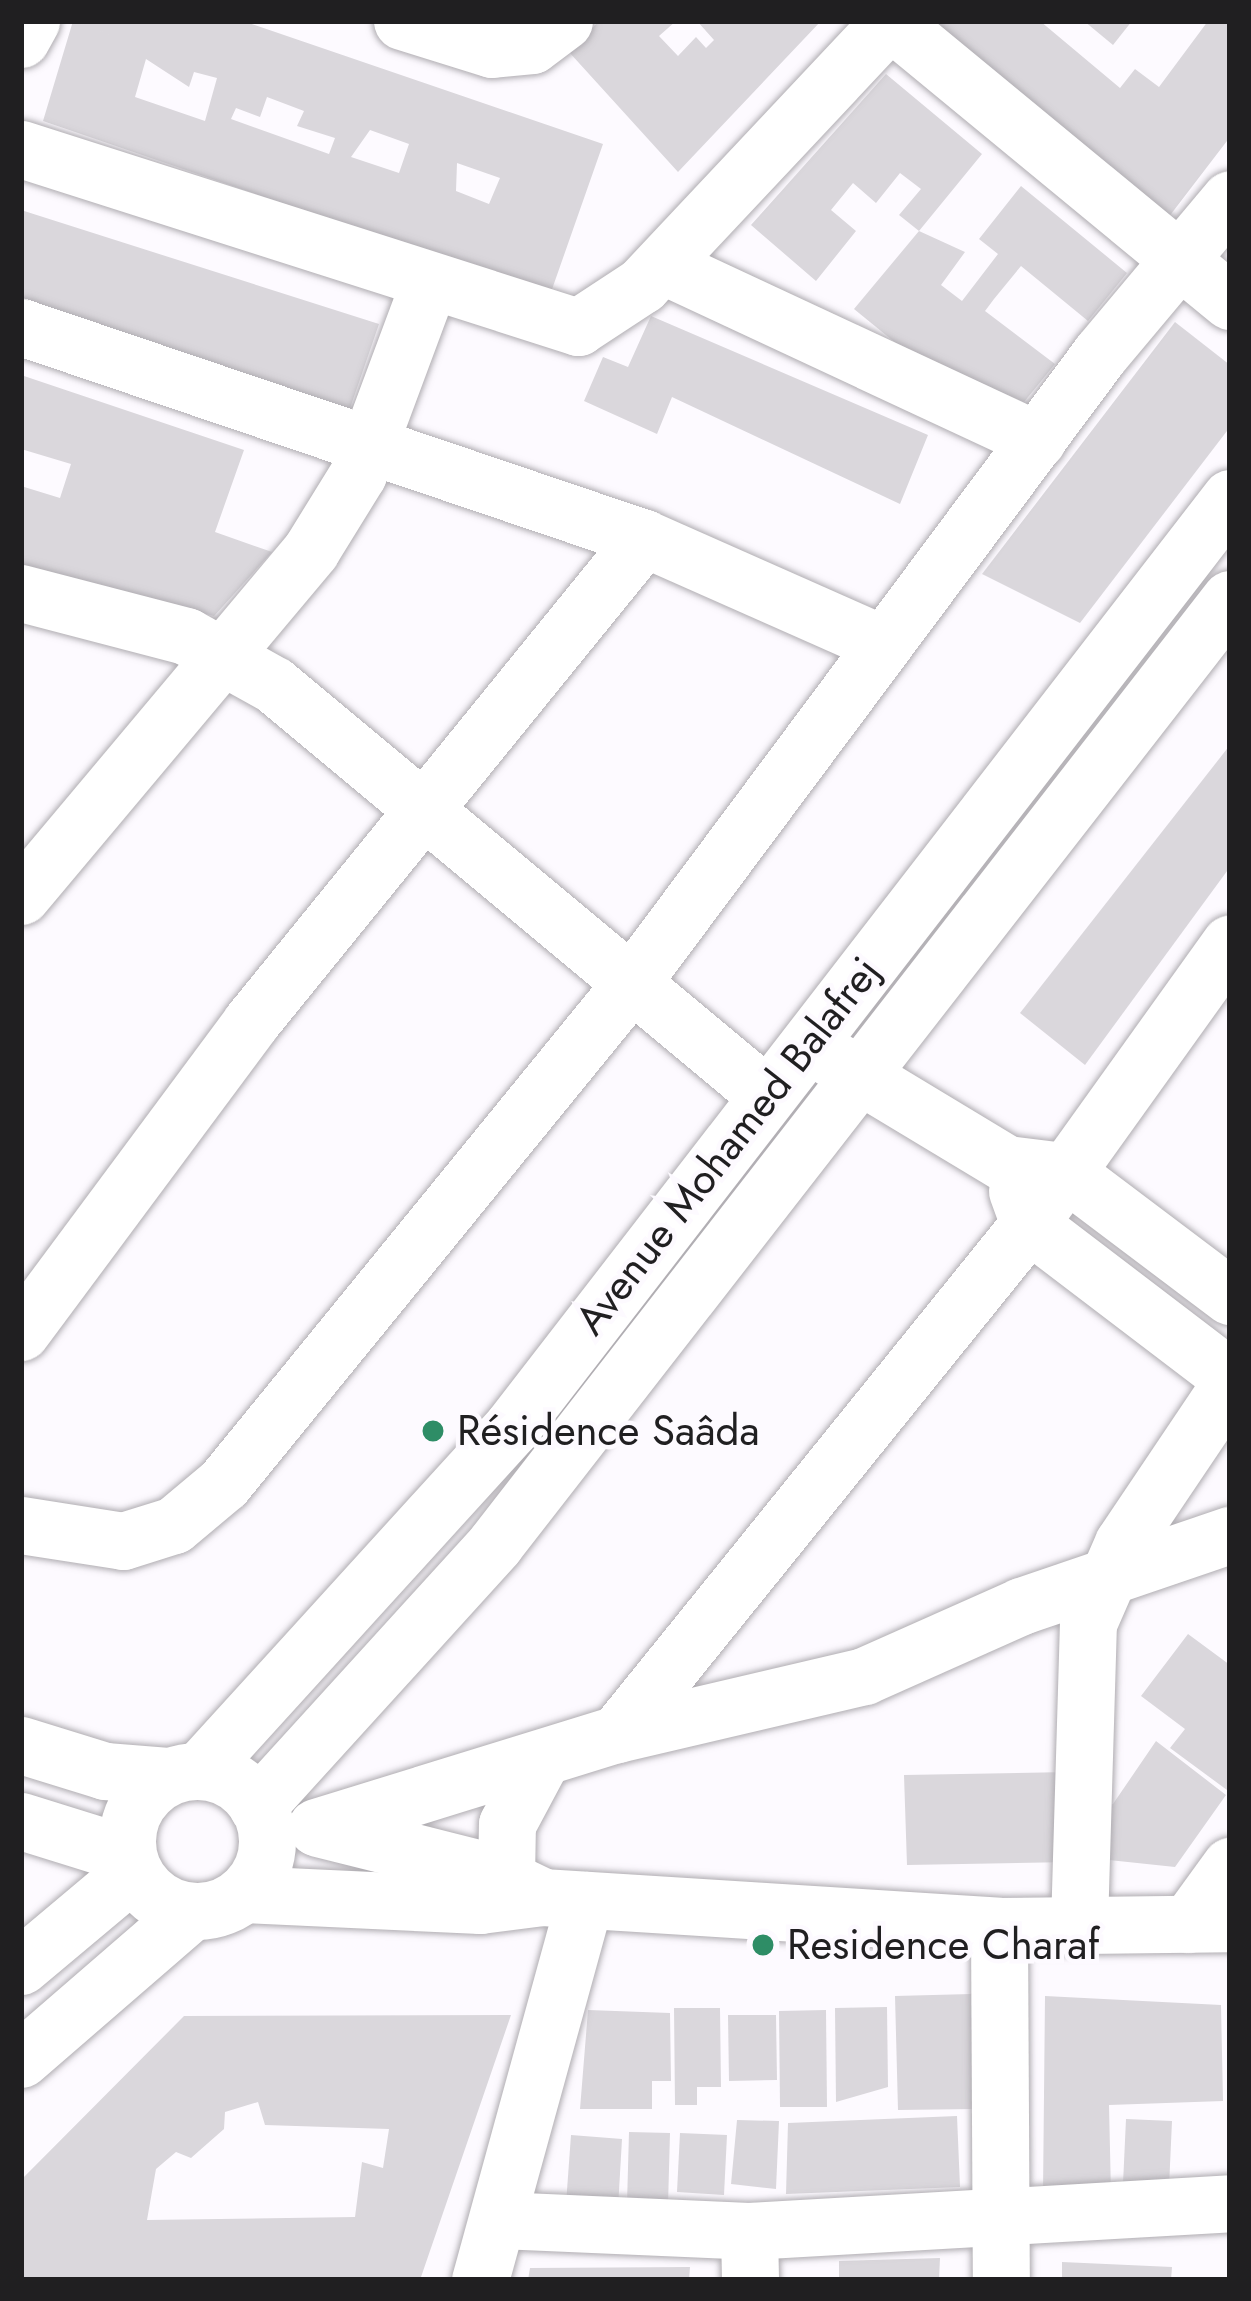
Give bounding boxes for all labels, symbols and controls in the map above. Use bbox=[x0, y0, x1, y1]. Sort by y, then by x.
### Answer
street label: Avenue Mohamed Balafrej bbox=[565, 947, 891, 1345]
place label: Résidence Saâda bbox=[457, 1406, 760, 1456]
marker: Résidence Saâda bbox=[420, 1418, 446, 1444]
place label: Residence Charaf bbox=[787, 1920, 1100, 1970]
marker: Residence Charaf bbox=[750, 1932, 776, 1958]

